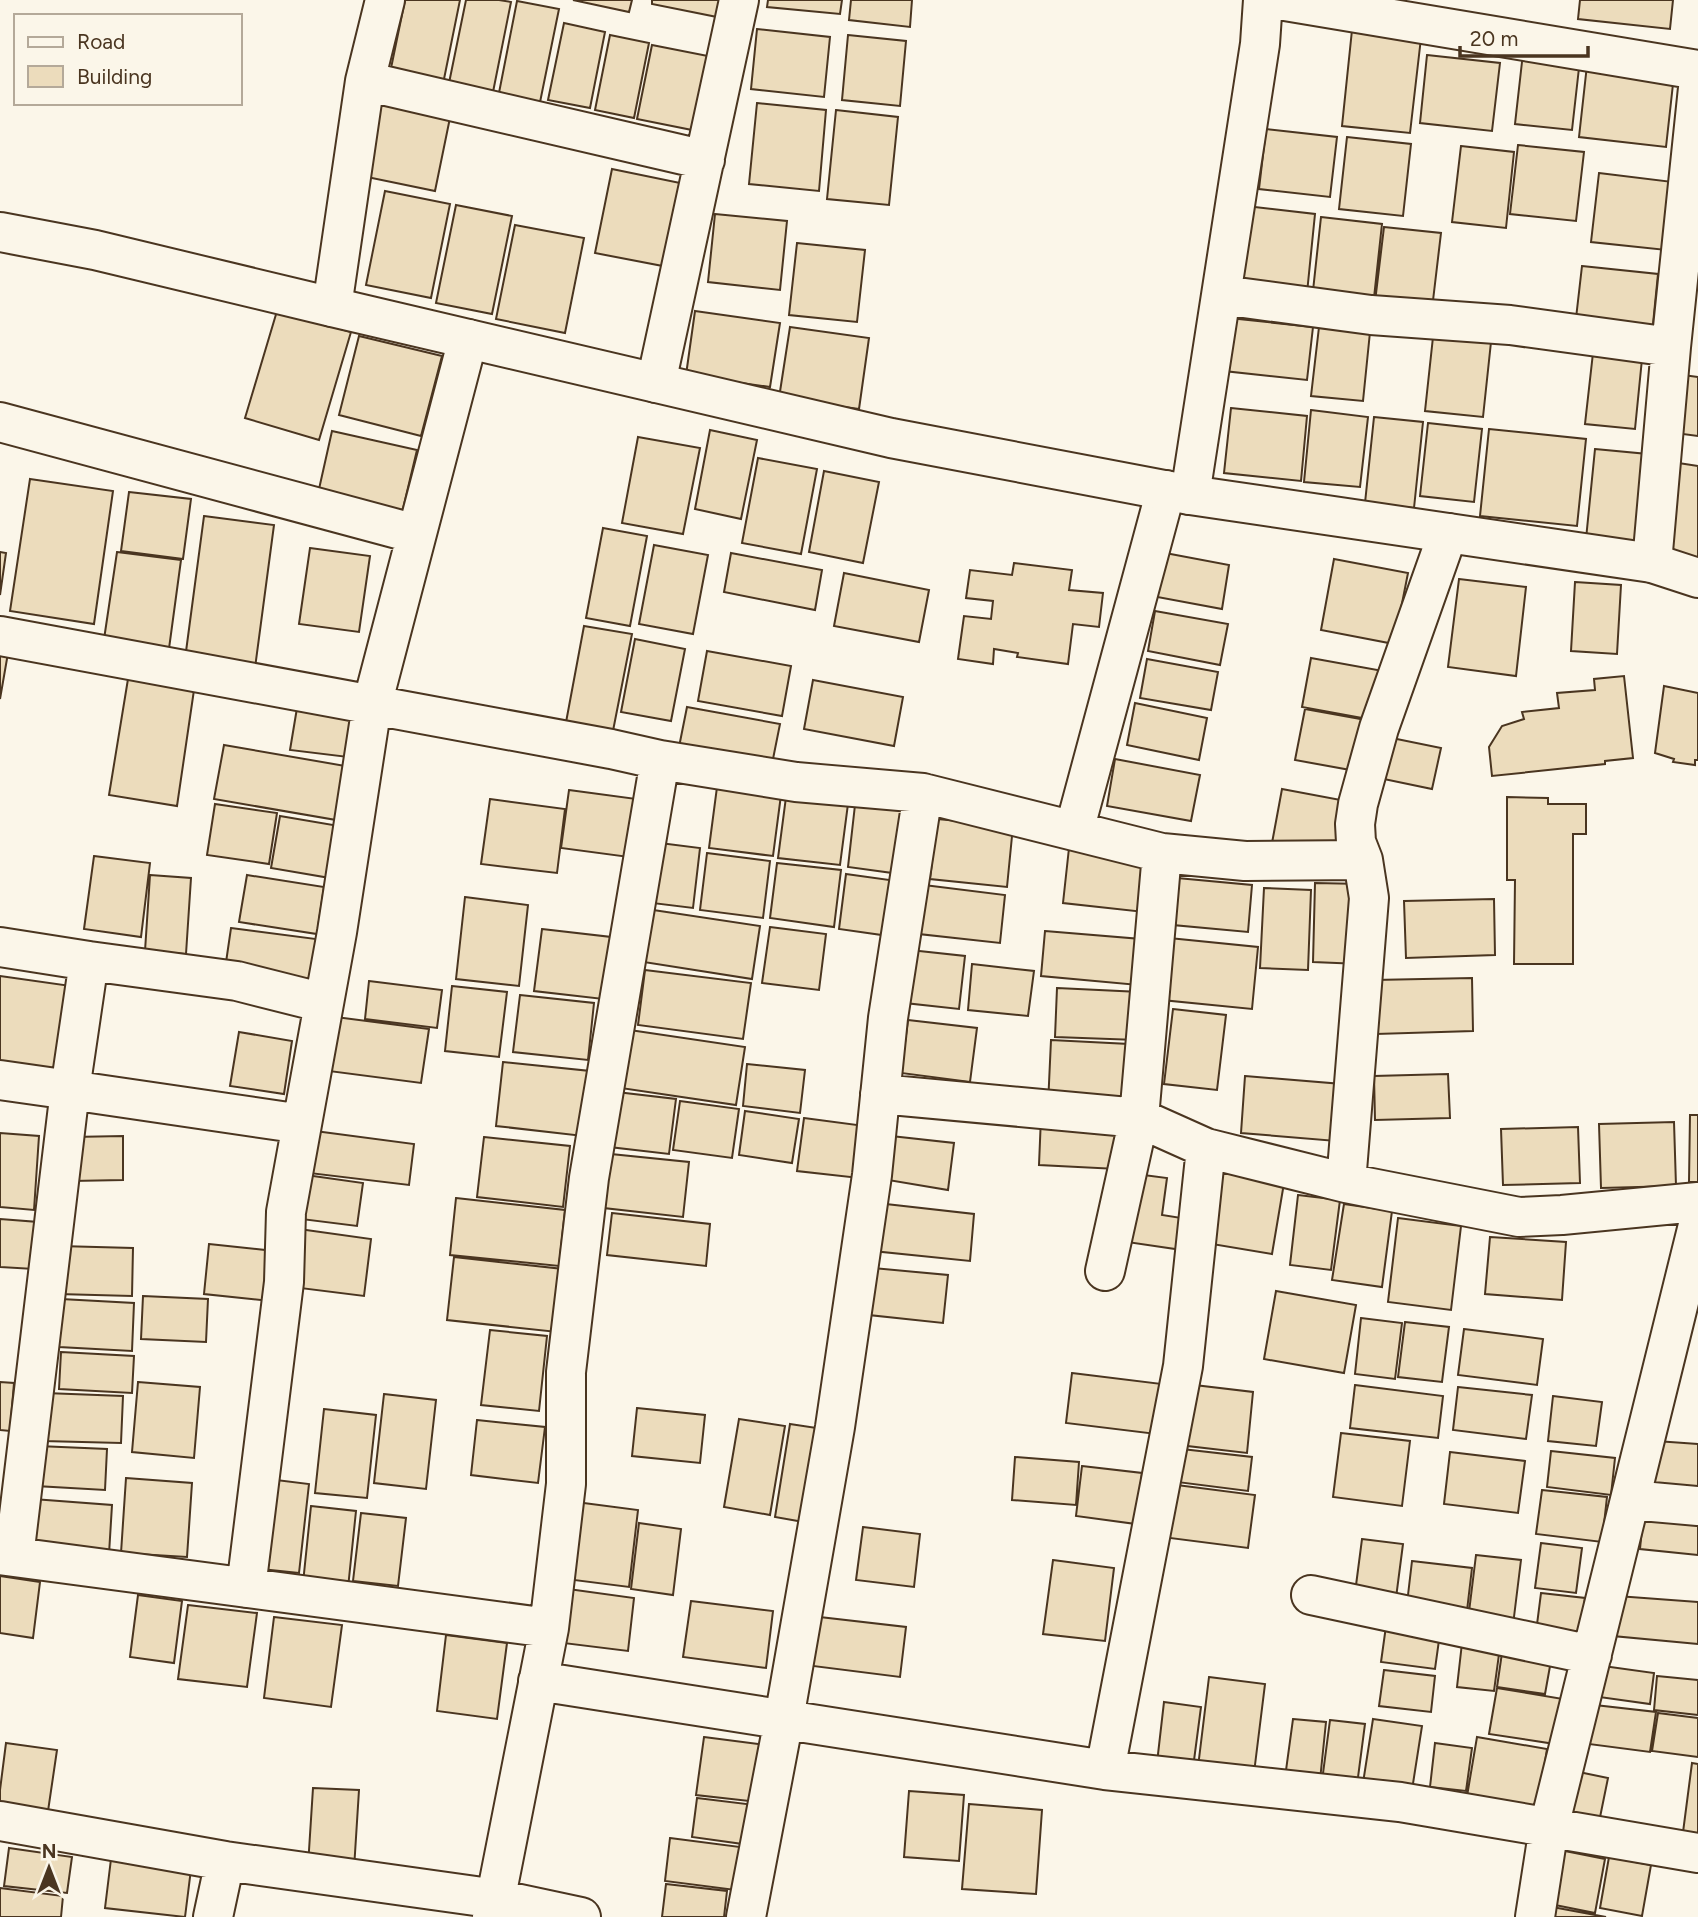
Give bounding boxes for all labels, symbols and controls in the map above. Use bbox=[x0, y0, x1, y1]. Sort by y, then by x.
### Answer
legend bbox=[14, 14, 242, 105]
scale bar bbox=[1460, 14, 1588, 58]
text: 20 m bbox=[1470, 26, 1518, 51]
text: Road bbox=[77, 29, 125, 54]
text: Building bbox=[77, 64, 152, 89]
north arrow bbox=[14, 1833, 84, 1903]
text: N bbox=[42, 1840, 56, 1863]

